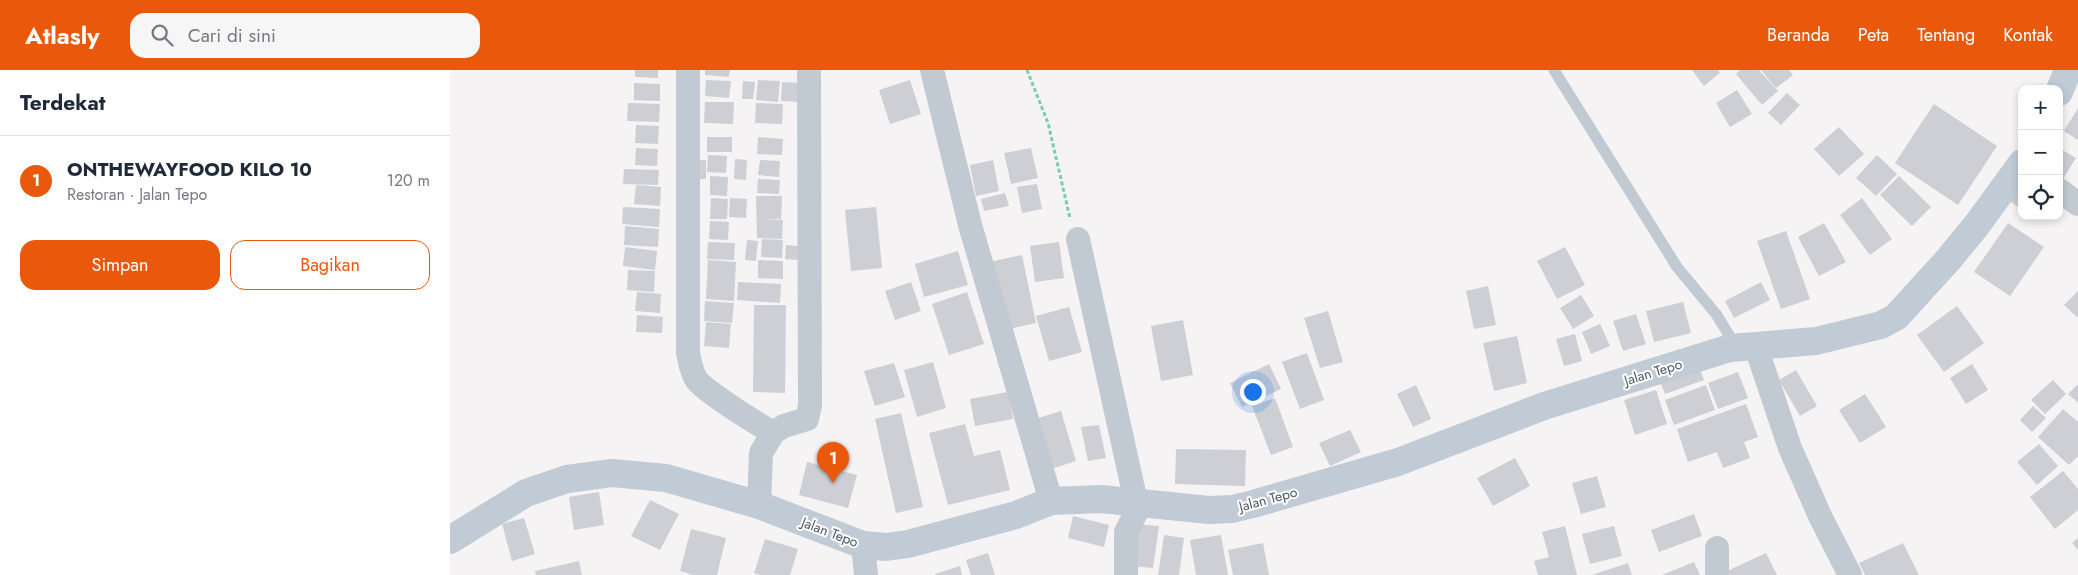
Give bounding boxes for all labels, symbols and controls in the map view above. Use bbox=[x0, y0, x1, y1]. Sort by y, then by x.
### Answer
search box bbox=[130, 13, 480, 58]
text: Atlasly bbox=[25, 18, 100, 53]
icon: search bbox=[148, 21, 176, 49]
text: Cari di sini bbox=[188, 22, 276, 49]
text: Beranda bbox=[1767, 22, 1830, 48]
text: Peta bbox=[1858, 22, 1889, 48]
text: Tentang bbox=[1917, 22, 1975, 48]
text: Kontak bbox=[2003, 22, 2053, 48]
map controls bbox=[2018, 85, 2063, 220]
button: + bbox=[2018, 85, 2063, 130]
text: Terdekat bbox=[20, 88, 105, 118]
button: − bbox=[2018, 130, 2063, 175]
text: ONTHEWAYFOOD KILO 10 bbox=[67, 156, 312, 183]
text: 1 bbox=[32, 169, 40, 192]
text: 120 m bbox=[387, 169, 430, 192]
button: locate bbox=[2018, 175, 2063, 220]
text: Restoran · Jalan Tepo bbox=[67, 183, 207, 206]
button: Simpan bbox=[20, 240, 220, 290]
button: Bagikan bbox=[230, 240, 430, 290]
street label: Jalan Tepo bbox=[1620, 354, 1685, 391]
your location bbox=[1240, 379, 1266, 405]
pin: 1 bbox=[817, 442, 849, 483]
street label: Jalan Tepo bbox=[1235, 482, 1300, 517]
street label: Jalan Tepo bbox=[797, 511, 862, 552]

